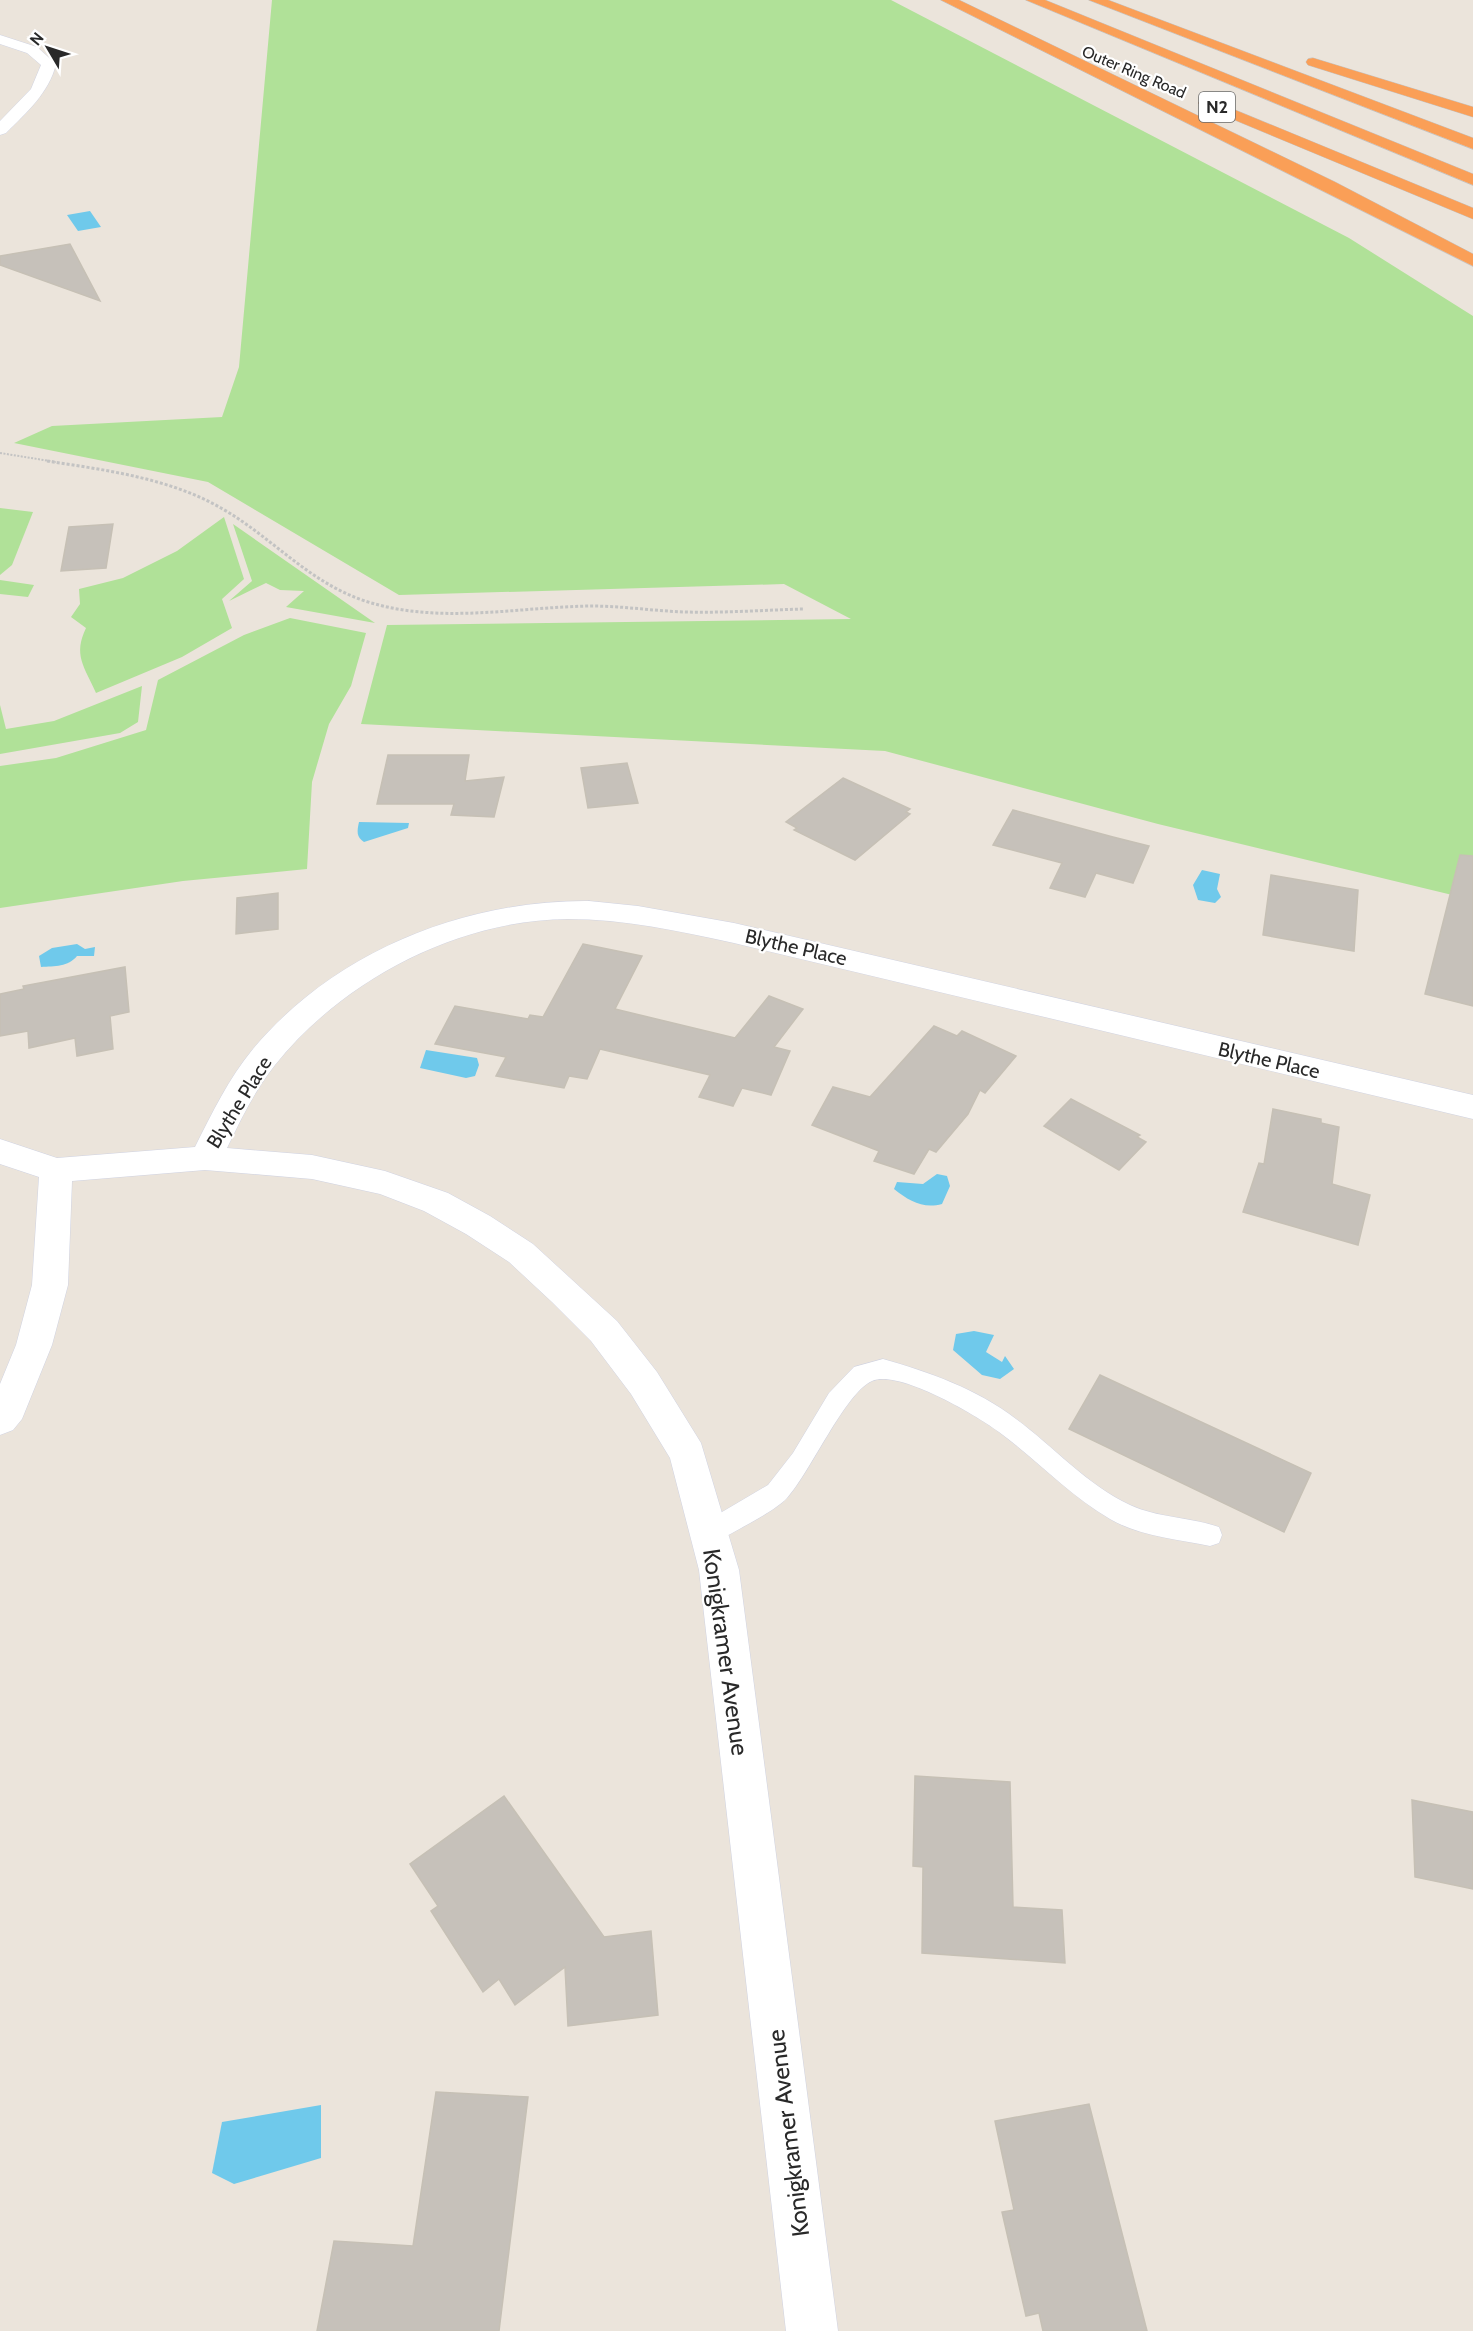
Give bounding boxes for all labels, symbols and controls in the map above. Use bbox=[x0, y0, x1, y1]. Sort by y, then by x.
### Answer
north arrow bbox=[18, 18, 78, 78]
text: N bbox=[26, 29, 48, 49]
street label: Outer Ring Road bbox=[1079, 42, 1189, 102]
road number: N2 bbox=[1199, 92, 1235, 122]
street label: Blythe Place bbox=[743, 924, 849, 970]
street label: Blythe Place bbox=[1216, 1037, 1322, 1083]
street label: Blythe Place bbox=[201, 1052, 277, 1152]
street label: Konigkramer Avenue bbox=[697, 1547, 755, 1757]
street label: Konigkramer Avenue bbox=[761, 2028, 815, 2238]

